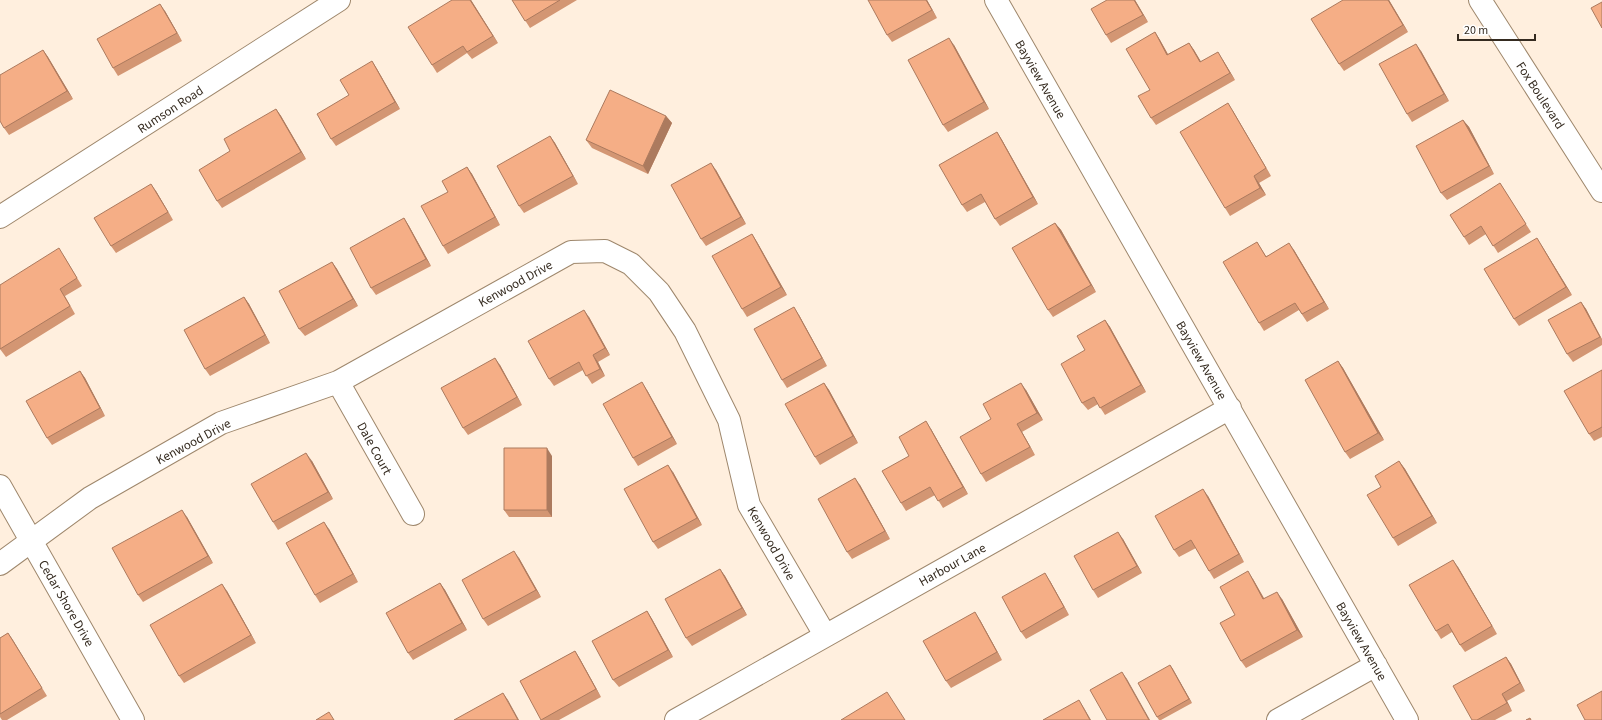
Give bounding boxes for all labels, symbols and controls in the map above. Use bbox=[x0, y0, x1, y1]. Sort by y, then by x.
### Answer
scale bar bbox=[1458, 16, 1535, 42]
text: 20 m bbox=[1464, 22, 1488, 39]
street label: Bayview Avenue bbox=[1010, 37, 1070, 122]
street label: Fox Boulevard bbox=[1512, 58, 1569, 133]
street label: Rumson Road bbox=[134, 82, 207, 138]
street label: Kenwood Drive bbox=[475, 256, 556, 312]
street label: Bayview Avenue bbox=[1171, 318, 1231, 403]
street label: Kenwood Drive bbox=[153, 415, 234, 469]
street label: Dale Court bbox=[352, 419, 396, 478]
street label: Kenwood Drive bbox=[743, 503, 800, 584]
street label: Harbour Lane bbox=[916, 539, 989, 591]
street label: Cedar Shore Drive bbox=[34, 557, 98, 650]
street label: Bayview Avenue bbox=[1331, 599, 1391, 684]

